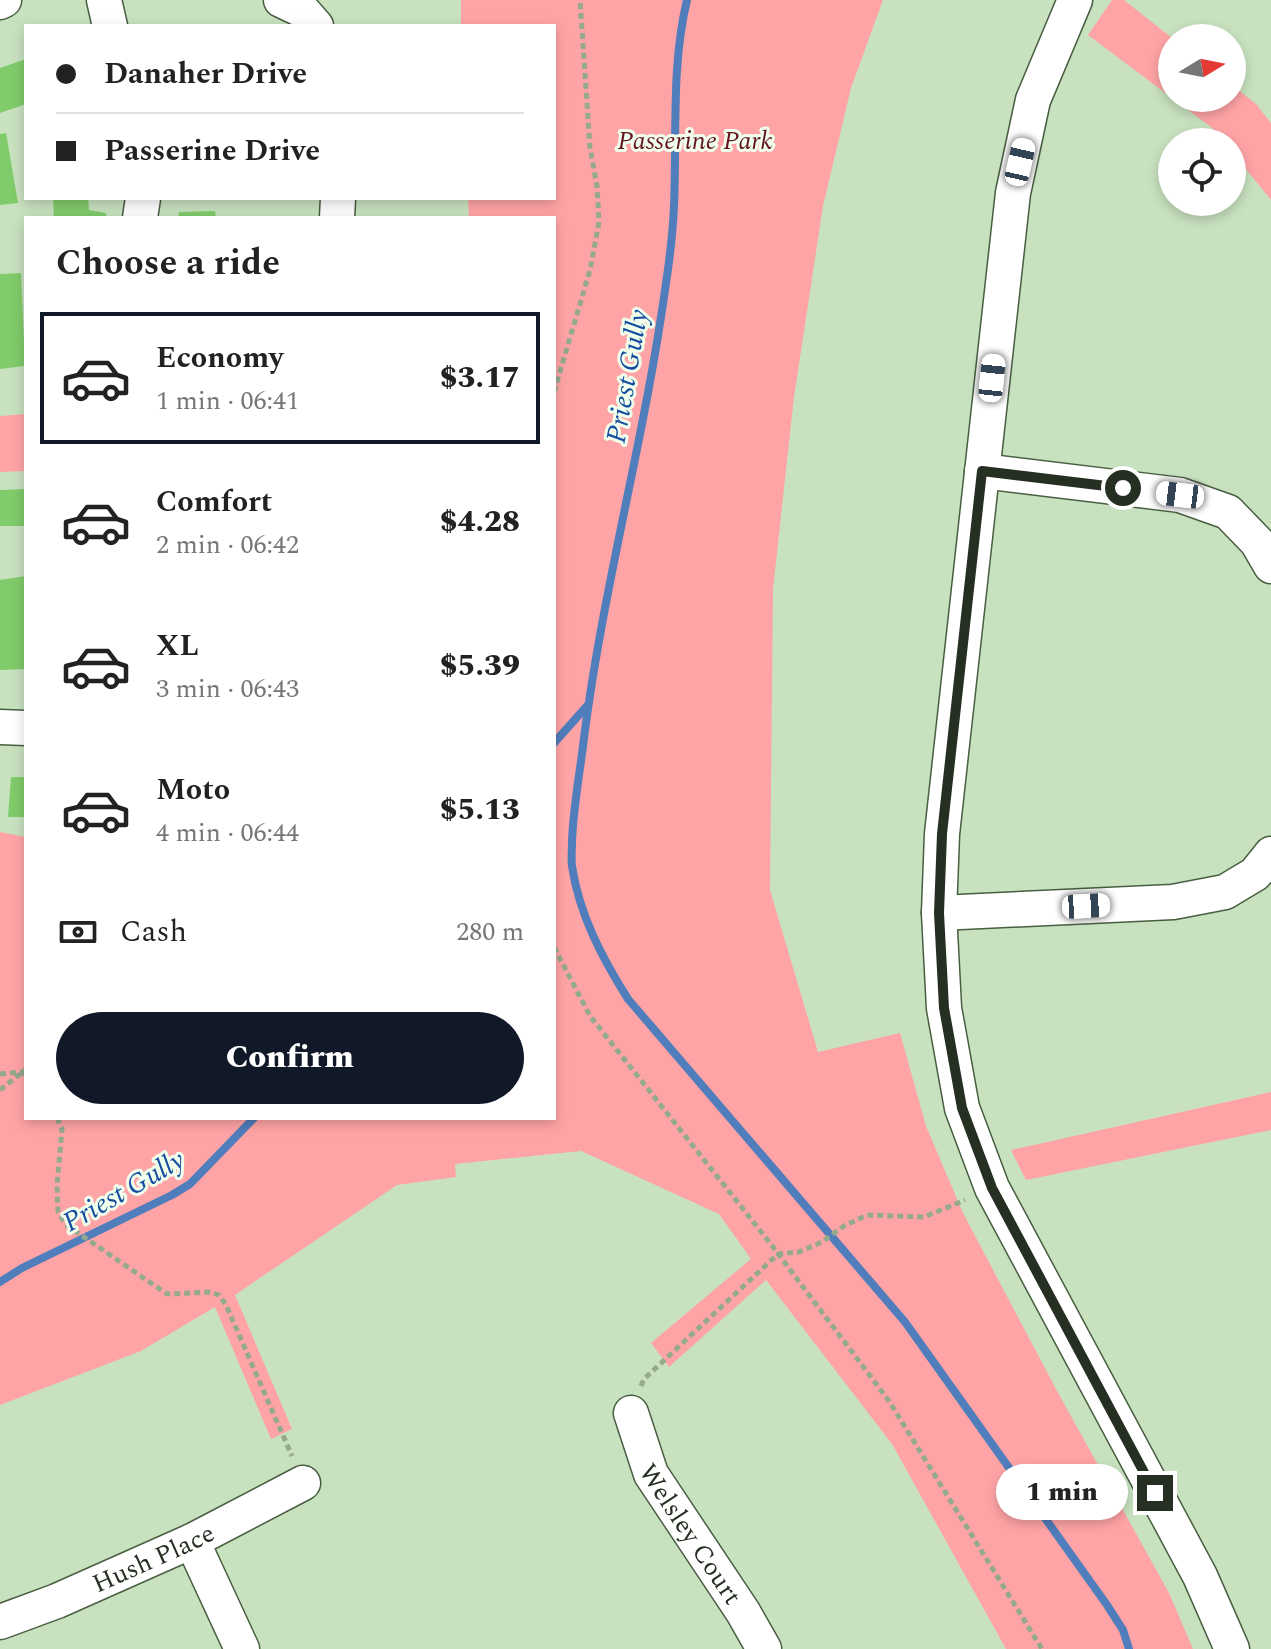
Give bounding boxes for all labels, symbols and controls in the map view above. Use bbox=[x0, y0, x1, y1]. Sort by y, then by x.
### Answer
north arrow bbox=[1158, 24, 1246, 112]
map controls bbox=[1158, 24, 1246, 216]
text: Danaher Drive bbox=[104, 51, 307, 97]
park label: Passerine Park bbox=[617, 121, 773, 161]
text: Passerine Drive bbox=[104, 128, 320, 174]
button: locate bbox=[1158, 128, 1246, 216]
car bbox=[1003, 136, 1037, 188]
text: Choose a ride bbox=[56, 236, 280, 291]
water label: Priest Gully bbox=[595, 306, 660, 446]
text: Economy bbox=[156, 335, 283, 381]
icon: car bbox=[60, 342, 132, 414]
car bbox=[978, 353, 1006, 403]
text: $3.17 bbox=[440, 355, 520, 401]
text: 1 min · 06:41 bbox=[156, 381, 299, 421]
route start bbox=[1105, 470, 1141, 506]
text: Comfort bbox=[156, 479, 272, 525]
car bbox=[1155, 480, 1205, 510]
icon: car bbox=[60, 486, 132, 558]
text: $4.28 bbox=[440, 499, 520, 545]
text: 2 min · 06:42 bbox=[156, 525, 299, 565]
text: XL bbox=[156, 623, 199, 669]
icon: car bbox=[60, 630, 132, 702]
text: $5.39 bbox=[440, 643, 520, 689]
text: 3 min · 06:43 bbox=[156, 669, 299, 709]
text: Moto bbox=[156, 767, 230, 813]
icon: car bbox=[60, 774, 132, 846]
text: $5.13 bbox=[440, 787, 520, 833]
text: 4 min · 06:44 bbox=[156, 813, 299, 853]
car bbox=[1061, 893, 1111, 919]
text: Cash bbox=[120, 909, 187, 955]
icon: cash bbox=[56, 910, 100, 954]
text: 280 m bbox=[456, 912, 524, 952]
button: Confirm bbox=[56, 1012, 524, 1104]
water label: Priest Gully bbox=[55, 1139, 193, 1244]
street label: Welsley Court bbox=[628, 1455, 752, 1613]
callout: 1 min bbox=[995, 1465, 1127, 1521]
text: 1 min bbox=[1026, 1472, 1098, 1512]
route end bbox=[1137, 1475, 1173, 1511]
street label: Hush Place bbox=[86, 1514, 222, 1604]

